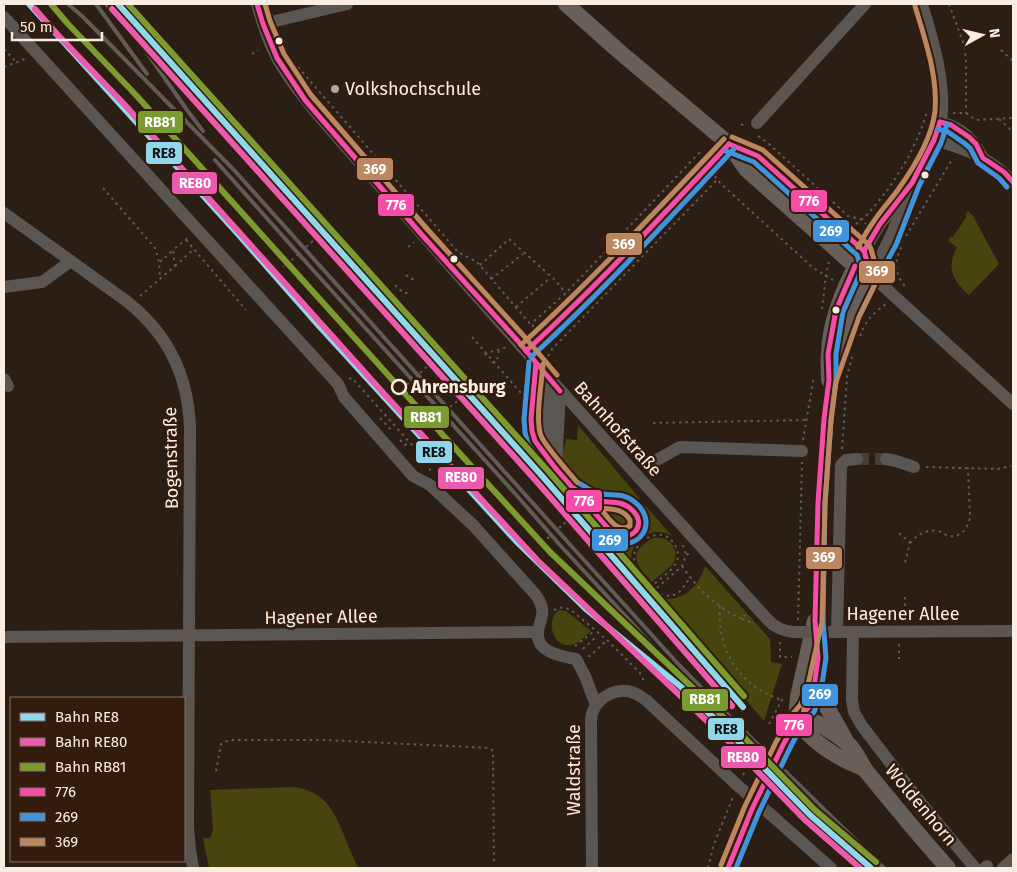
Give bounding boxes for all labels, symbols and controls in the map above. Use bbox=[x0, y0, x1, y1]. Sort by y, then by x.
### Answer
scale bar bbox=[12, 10, 102, 42]
north arrow bbox=[957, 10, 1007, 60]
text: 50 m bbox=[20, 18, 53, 36]
text: N bbox=[985, 27, 1003, 39]
unlabelled marker bbox=[274, 36, 284, 46]
place label: Volkshochschule bbox=[345, 78, 481, 100]
marker: Volkshochschule bbox=[329, 83, 341, 95]
line badge: RB81 bbox=[137, 110, 184, 134]
text: RB81 bbox=[144, 114, 176, 131]
line badge: RE8 bbox=[145, 141, 183, 165]
text: RE8 bbox=[152, 145, 176, 162]
line badge: 369 bbox=[356, 157, 394, 181]
text: 369 bbox=[363, 161, 387, 178]
unlabelled marker bbox=[920, 170, 930, 180]
line badge: RE80 bbox=[171, 171, 218, 195]
text: RE80 bbox=[179, 175, 211, 192]
line badge: 776 bbox=[790, 189, 828, 213]
line badge: 776 bbox=[377, 193, 415, 217]
text: 776 bbox=[799, 193, 819, 210]
text: 776 bbox=[386, 197, 406, 214]
line badge: 269 bbox=[812, 219, 850, 243]
text: 269 bbox=[820, 223, 843, 240]
line badge: 369 bbox=[605, 232, 643, 256]
text: 369 bbox=[612, 236, 636, 253]
unlabelled marker bbox=[449, 254, 459, 264]
line badge: 369 bbox=[858, 260, 896, 284]
text: 369 bbox=[865, 263, 889, 280]
unlabelled marker bbox=[831, 305, 841, 315]
place label: Ahrensburg bbox=[410, 376, 506, 398]
street label: Bahnhofstraße bbox=[570, 377, 666, 481]
marker: Ahrensburg bbox=[391, 379, 407, 395]
line badge: RB81 bbox=[403, 405, 450, 429]
street label: Bogenstraße bbox=[159, 407, 183, 509]
text: RB81 bbox=[410, 409, 442, 426]
line badge: RE8 bbox=[415, 440, 453, 464]
text: RE8 bbox=[422, 444, 446, 461]
line badge: RE80 bbox=[437, 466, 485, 490]
text: RE80 bbox=[445, 469, 477, 486]
line badge: 776 bbox=[565, 489, 603, 513]
text: 776 bbox=[574, 493, 594, 510]
line badge: 269 bbox=[591, 528, 629, 552]
text: 269 bbox=[599, 532, 622, 549]
line badge: 369 bbox=[805, 546, 843, 570]
text: 369 bbox=[812, 549, 836, 566]
street label: Hagener Allee bbox=[846, 603, 960, 625]
street label: Hagener Allee bbox=[264, 605, 378, 629]
line badge: 269 bbox=[801, 683, 839, 707]
text: 269 bbox=[809, 686, 832, 703]
line badge: RB81 bbox=[681, 688, 729, 712]
text: RB81 bbox=[689, 691, 721, 708]
legend bbox=[10, 697, 185, 862]
text: Bahn RE8 bbox=[55, 708, 119, 726]
line badge: 776 bbox=[775, 713, 813, 737]
line badge: RE8 bbox=[707, 717, 745, 741]
text: 776 bbox=[784, 717, 804, 734]
text: RE8 bbox=[714, 721, 738, 738]
street label: Waldstraße bbox=[563, 724, 585, 816]
text: Bahn RE80 bbox=[55, 733, 127, 751]
line badge: RE80 bbox=[720, 745, 767, 769]
text: RE80 bbox=[727, 749, 759, 766]
text: Bahn RB81 bbox=[55, 758, 126, 776]
street label: Woldenhorn bbox=[880, 760, 962, 850]
text: 776 bbox=[55, 783, 76, 801]
text: 269 bbox=[55, 808, 78, 826]
text: 369 bbox=[55, 833, 78, 851]

